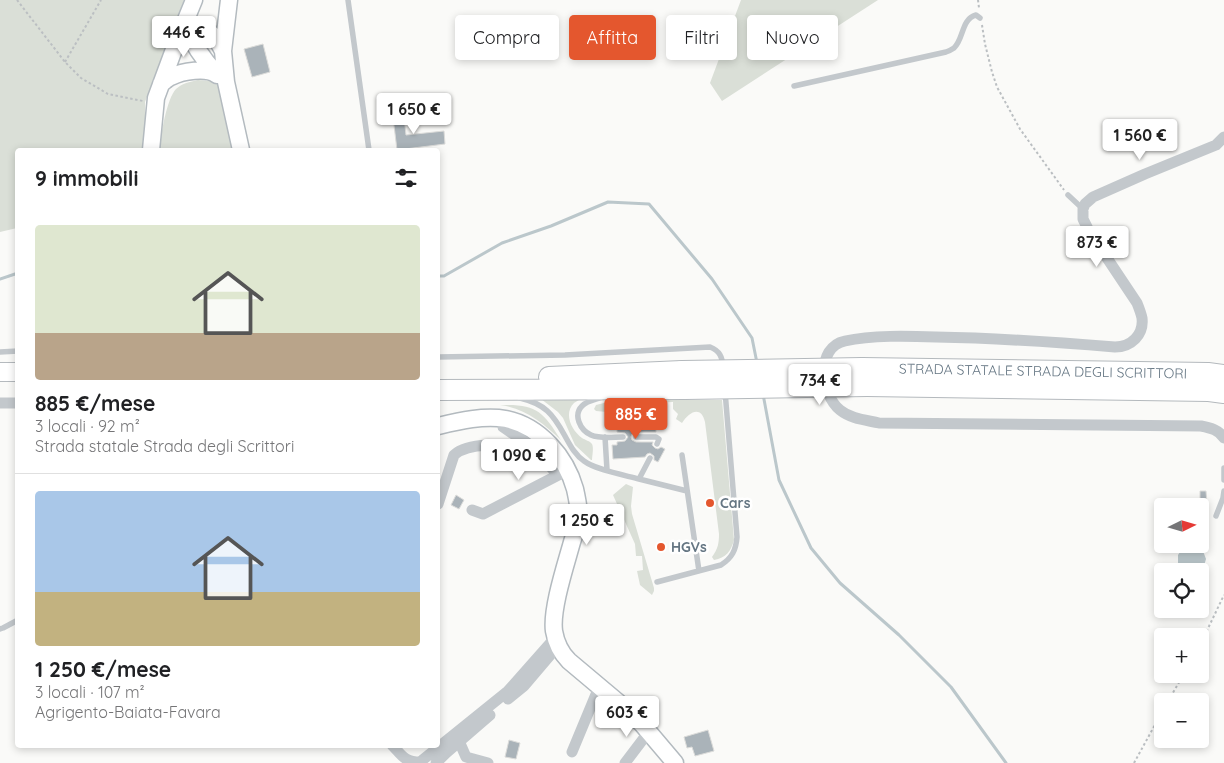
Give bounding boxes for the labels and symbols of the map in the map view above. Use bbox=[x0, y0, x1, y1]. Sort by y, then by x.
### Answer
pin: 446 € bbox=[149, 15, 219, 58]
pin: 1 650 € bbox=[368, 92, 460, 135]
pin: 1 560 € bbox=[1094, 119, 1186, 161]
pin: 873 € bbox=[1062, 226, 1132, 268]
street label: STRADA STATALE STRADA DEGLI SCRITTORI bbox=[899, 359, 1187, 383]
pin: 734 € bbox=[785, 364, 855, 406]
pin: 885 € bbox=[601, 398, 671, 440]
pin: 1 090 € bbox=[473, 438, 565, 481]
place label: Cars bbox=[720, 494, 751, 512]
marker: Cars bbox=[704, 497, 716, 509]
north arrow bbox=[1154, 498, 1209, 552]
pin: 1 250 € bbox=[541, 504, 633, 546]
place label: HGVs bbox=[671, 538, 707, 556]
marker: HGVs bbox=[655, 541, 667, 553]
pin: 603 € bbox=[592, 696, 662, 738]

